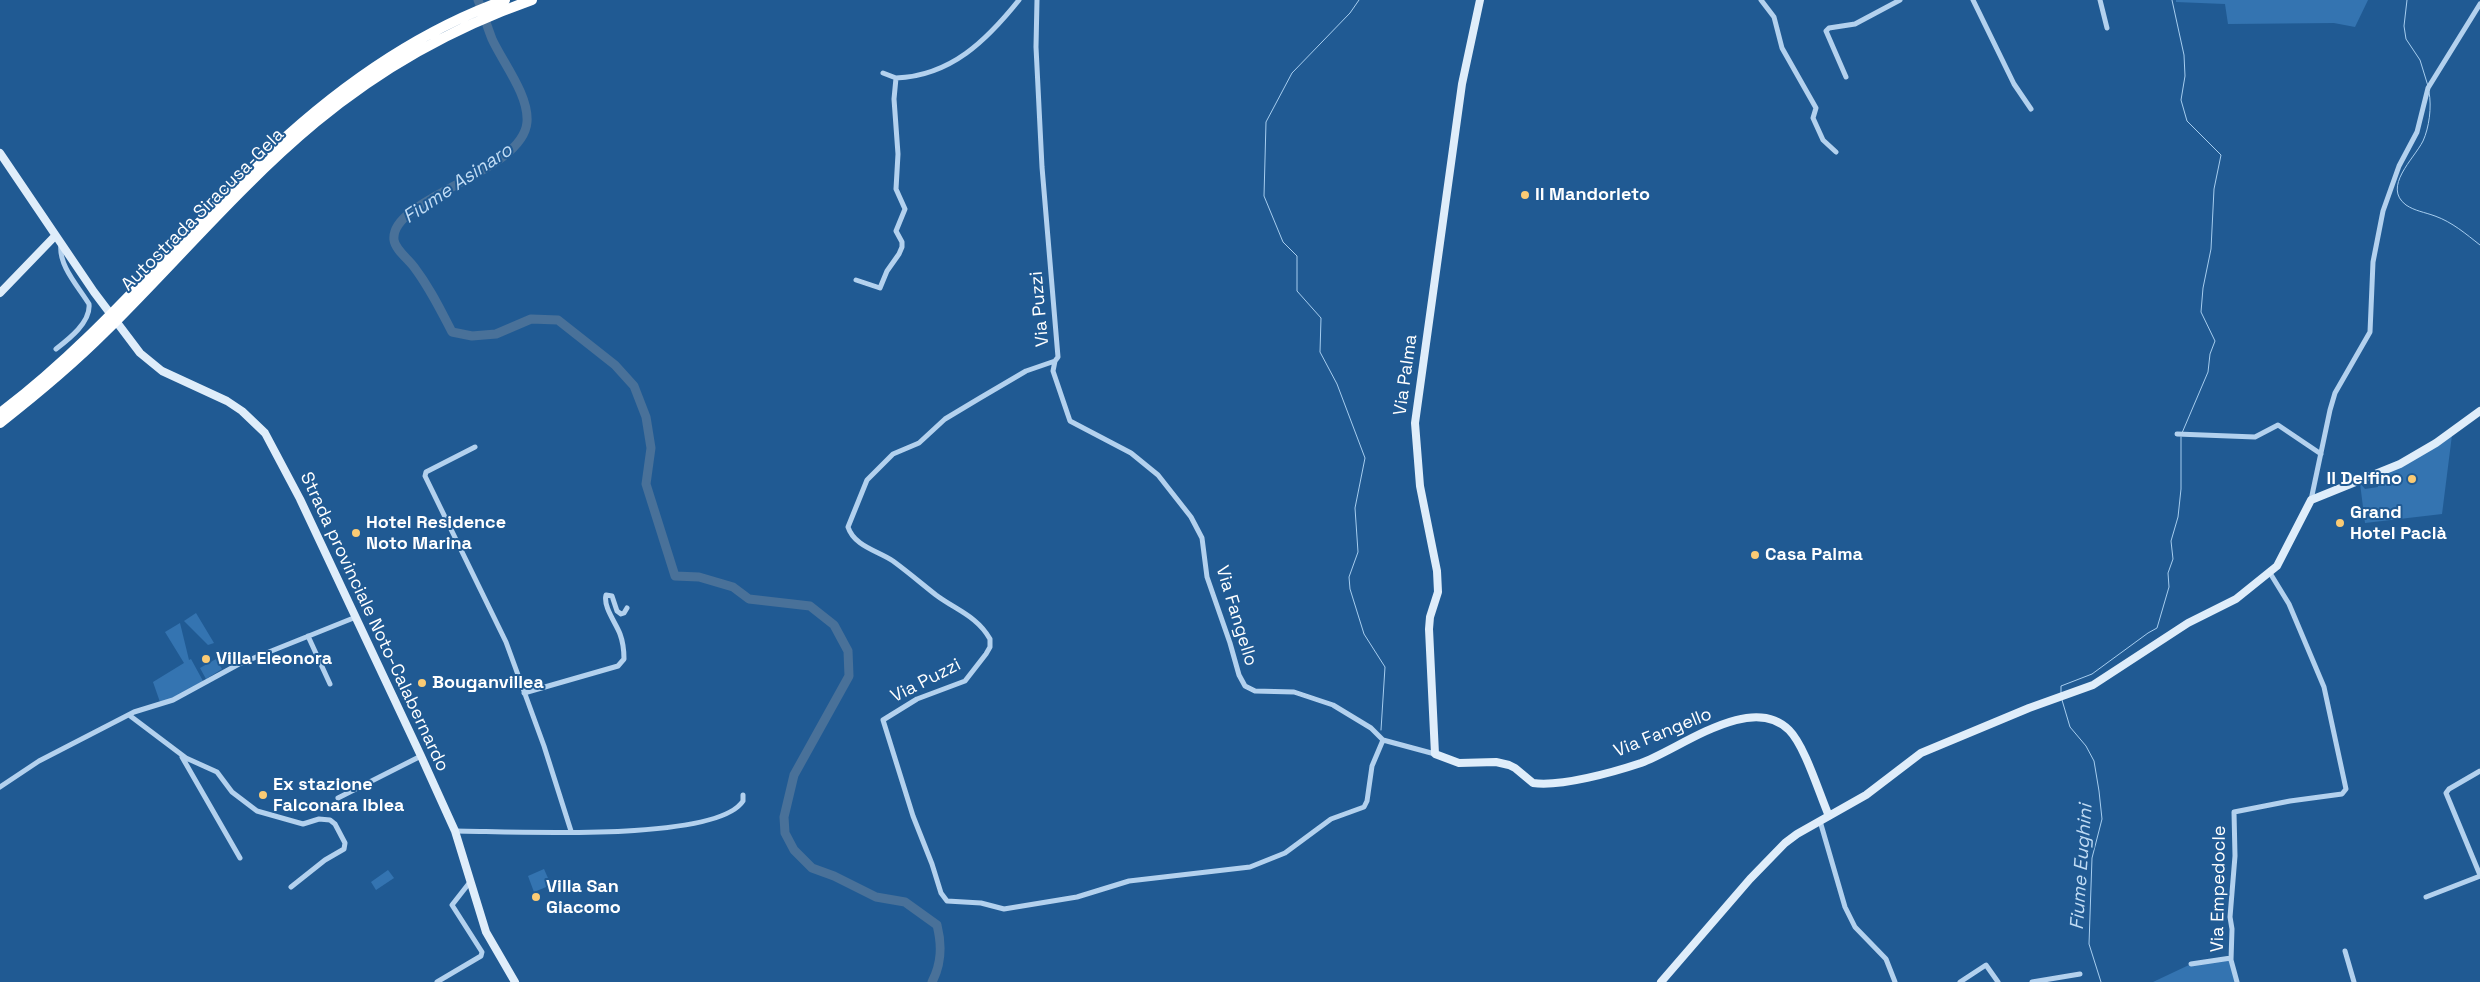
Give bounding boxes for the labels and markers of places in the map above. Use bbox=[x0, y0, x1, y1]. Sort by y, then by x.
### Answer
place label: Il Mandorleto bbox=[1535, 184, 1650, 206]
marker: Il Mandorleto bbox=[1519, 189, 1531, 201]
place label: Il Delfino bbox=[2326, 468, 2402, 490]
marker: Il Delfino bbox=[2406, 473, 2418, 485]
place label: Grand Hotel Paclà bbox=[2350, 502, 2447, 544]
place label: Hotel Residence Noto Marina bbox=[366, 512, 506, 554]
marker: Grand Hotel Paclà bbox=[2334, 517, 2346, 529]
marker: Hotel Residence Noto Marina bbox=[350, 527, 362, 539]
place label: Casa Palma bbox=[1765, 544, 1863, 566]
marker: Casa Palma bbox=[1749, 549, 1761, 561]
place label: Villa Eleonora bbox=[216, 648, 332, 670]
marker: Villa Eleonora bbox=[200, 653, 212, 665]
place label: Bouganvillea bbox=[432, 672, 544, 694]
marker: Bouganvillea bbox=[416, 677, 428, 689]
place label: Ex stazione Falconara Iblea bbox=[273, 774, 404, 816]
marker: Ex stazione Falconara Iblea bbox=[257, 789, 269, 801]
place label: Villa San Giacomo bbox=[546, 876, 621, 919]
marker: Villa San Giacomo bbox=[530, 891, 542, 903]

